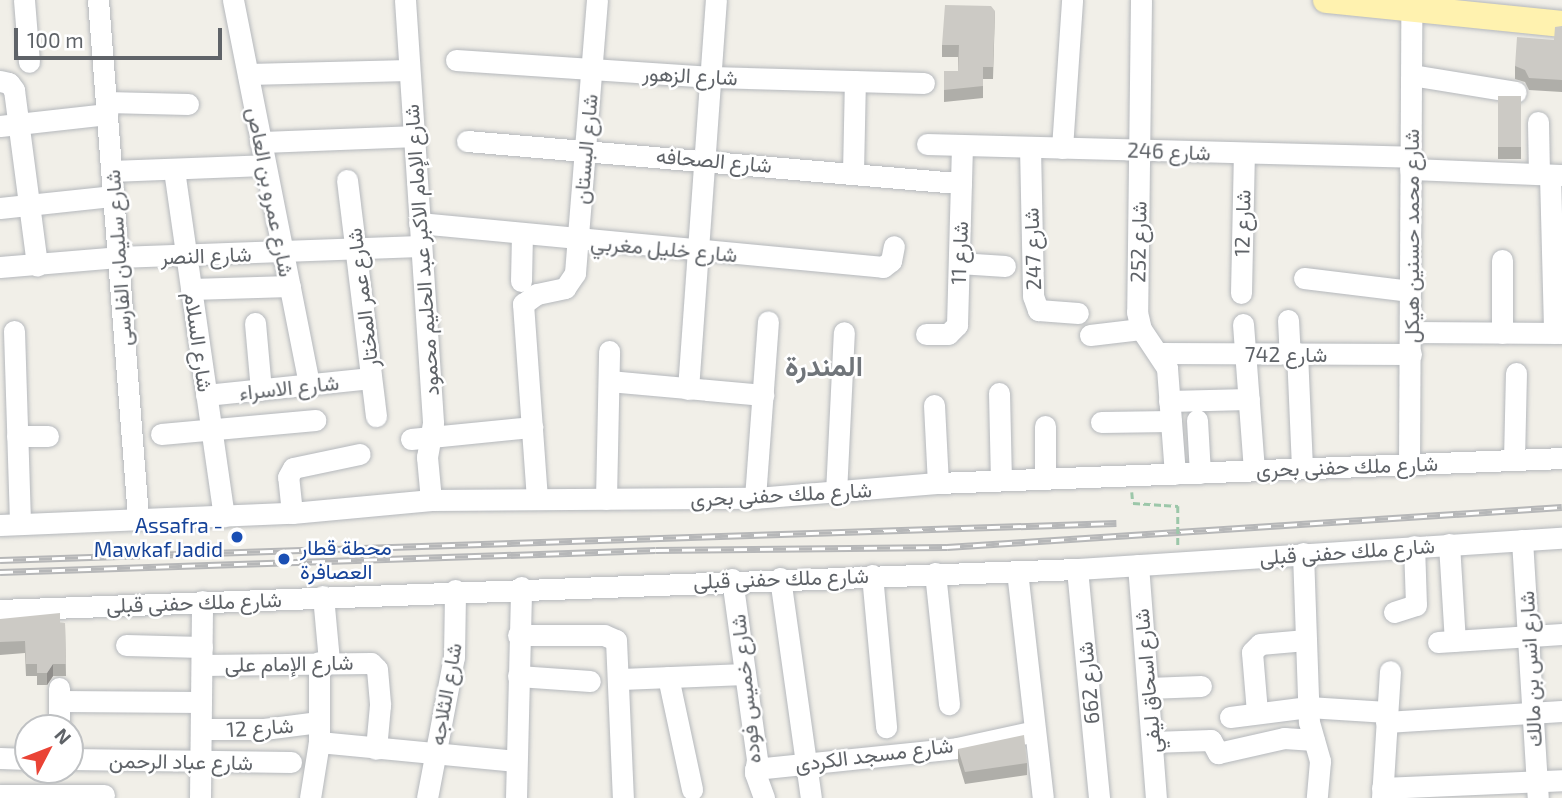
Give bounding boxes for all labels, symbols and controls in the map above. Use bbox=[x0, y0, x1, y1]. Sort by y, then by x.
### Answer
scale bar bbox=[18, 14, 226, 58]
text: 100 m bbox=[27, 27, 84, 52]
street label: شارع الزهور bbox=[642, 60, 738, 90]
street label: شارع البستان bbox=[568, 93, 602, 205]
street label: شارع الإمام الاكبر عبد الحليم محمود bbox=[398, 103, 444, 397]
street label: شارع عمرو بن العاص bbox=[242, 105, 300, 279]
street label: شارع محمد حسنين هيكل bbox=[1398, 129, 1424, 343]
street label: شارع 246 bbox=[1127, 137, 1211, 165]
street label: شارع الصحافه bbox=[655, 142, 773, 178]
street label: شارع سليمان الفارسى bbox=[99, 169, 137, 347]
street label: شارع 12 bbox=[1229, 189, 1255, 257]
street label: شارع 252 bbox=[1125, 201, 1151, 283]
street label: شارع 247 bbox=[1018, 207, 1046, 291]
street label: شارع 11 bbox=[945, 221, 973, 285]
street label: شارع عمر المختار bbox=[341, 227, 383, 369]
street label: شارع خليل مغربي bbox=[590, 229, 738, 267]
street label: شارع النصر bbox=[160, 241, 252, 269]
street label: شارع السلام bbox=[180, 290, 218, 394]
street label: شارع 742 bbox=[1245, 341, 1327, 367]
district label: المندرة bbox=[785, 348, 863, 382]
street label: شارع الاسراء bbox=[238, 369, 340, 405]
street label: شارع ملك حفنى بحرى bbox=[1256, 450, 1438, 482]
street label: شارع ملك حفنى بحرى bbox=[690, 477, 872, 511]
place label: Assafra - Mawkaf Jadid bbox=[93, 512, 223, 562]
marker: Assafra - Mawkaf Jadid bbox=[229, 529, 245, 545]
street label: شارع ملك حفنى قبلى bbox=[1259, 532, 1435, 570]
place label: محطة قطار العصافرة bbox=[300, 534, 392, 584]
marker: محطة قطار العصافرة bbox=[274, 549, 294, 569]
street label: شارع ملك حفنى قبلى bbox=[693, 562, 869, 594]
street label: شارع ملك حفنى قبلى bbox=[106, 586, 282, 618]
street label: شارع انس بن مالك bbox=[1513, 590, 1547, 748]
street label: شارع اسحاق ليفي bbox=[1128, 608, 1166, 754]
street label: شارع خميس فوده bbox=[725, 613, 765, 765]
street label: شارع الثلاجه bbox=[424, 641, 466, 747]
street label: شارع 662 bbox=[1072, 641, 1104, 725]
street label: شارع الإمام على bbox=[224, 649, 354, 677]
street label: شارع 12 bbox=[226, 712, 294, 742]
north arrow bbox=[14, 714, 84, 784]
text: N bbox=[50, 723, 77, 749]
street label: شارع مسجد الكردى bbox=[794, 732, 954, 776]
street label: شارع عباد الرحمن bbox=[109, 747, 253, 775]

